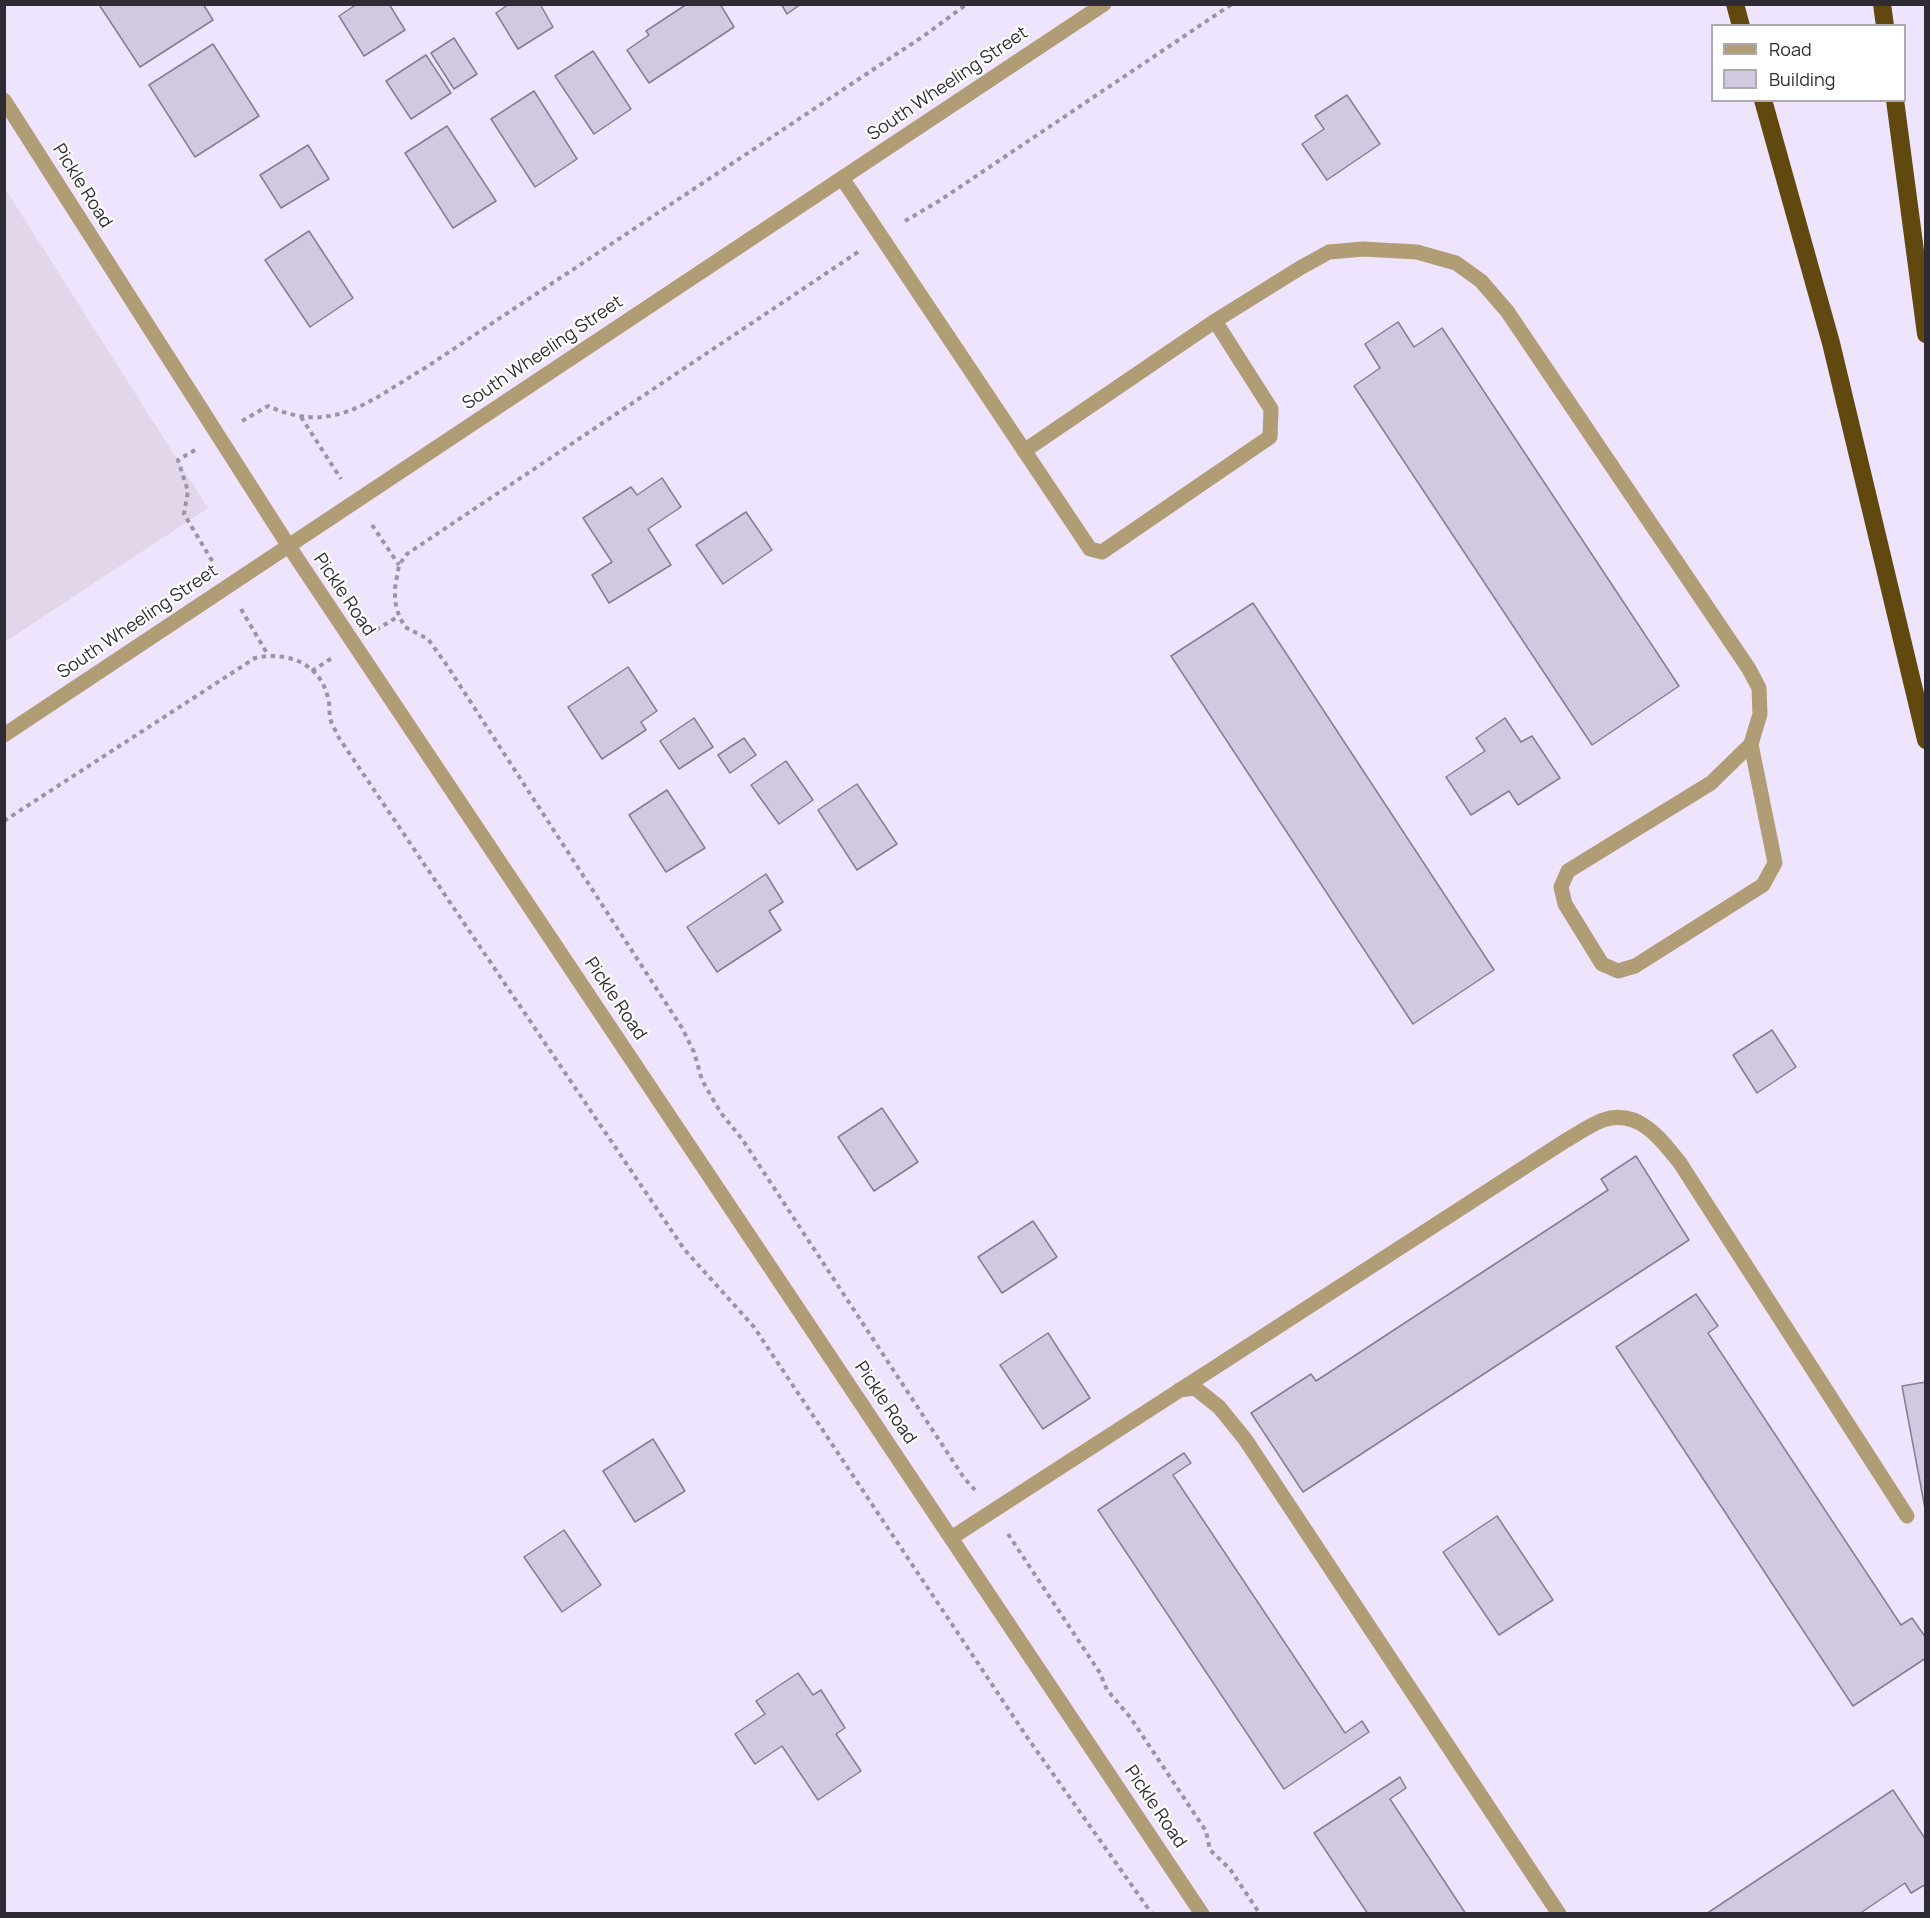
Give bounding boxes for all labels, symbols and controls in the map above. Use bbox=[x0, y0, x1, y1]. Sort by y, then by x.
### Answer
street label: South Wheeling Street bbox=[864, 22, 1032, 146]
legend bbox=[1711, 24, 1906, 102]
text: Road bbox=[1769, 37, 1812, 61]
text: Building bbox=[1769, 67, 1835, 91]
street label: Pickle Road bbox=[48, 140, 116, 232]
street label: South Wheeling Street bbox=[459, 291, 627, 415]
street label: Pickle Road bbox=[308, 550, 380, 640]
street label: South Wheeling Street bbox=[54, 560, 222, 684]
street label: Pickle Road bbox=[579, 954, 651, 1044]
street label: Pickle Road bbox=[849, 1358, 921, 1448]
street label: Pickle Road bbox=[1119, 1762, 1191, 1852]

